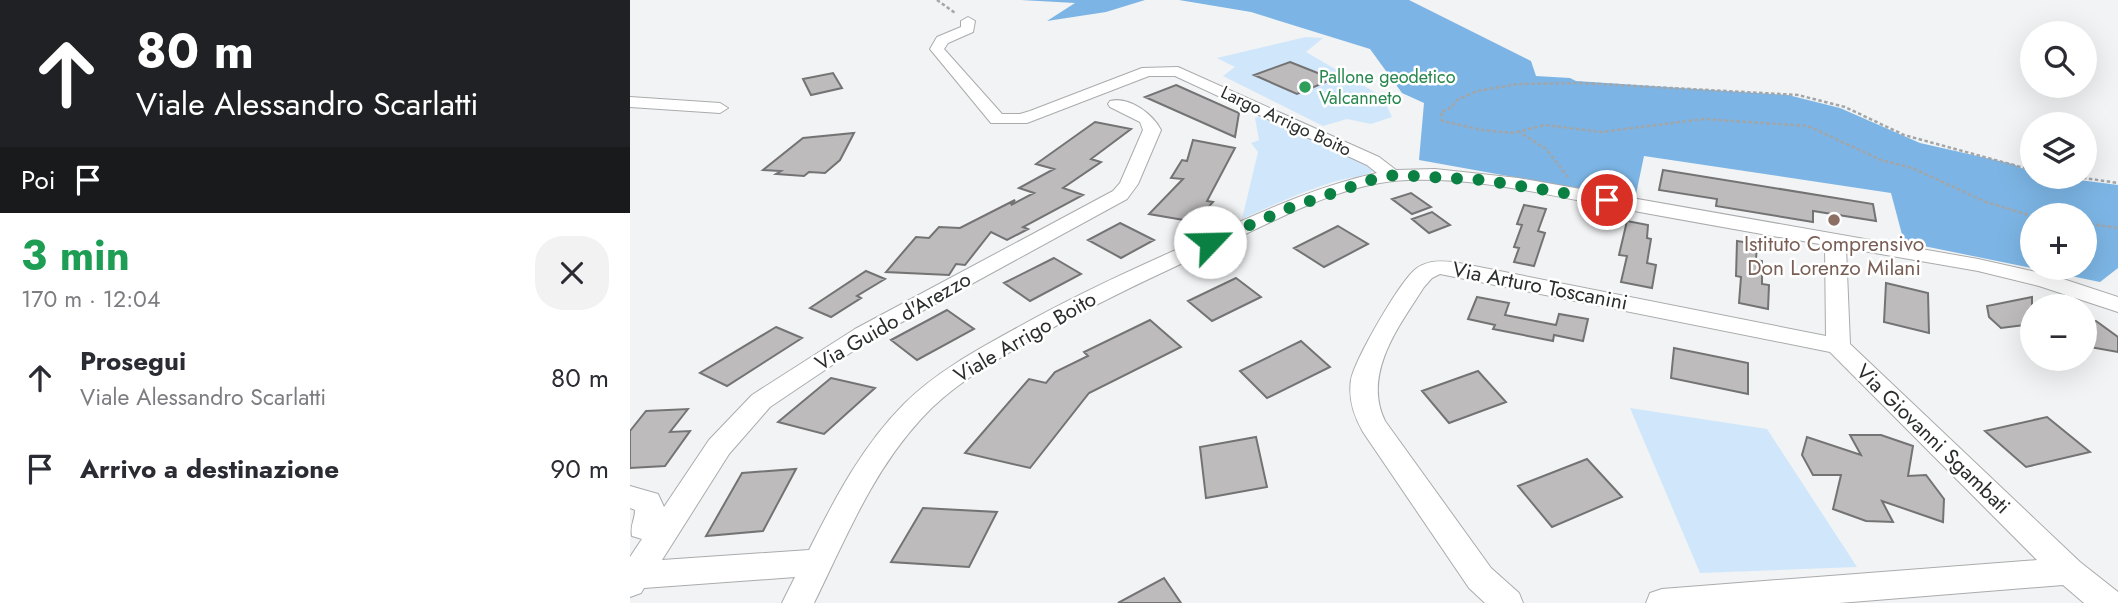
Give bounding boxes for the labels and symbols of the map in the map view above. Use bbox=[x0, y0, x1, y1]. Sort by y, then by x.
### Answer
place label: Pallone geodetico Valcanneto bbox=[1319, 64, 1456, 111]
street label: Largo Arrigo Boito bbox=[1216, 79, 1356, 163]
marker: Pallone geodetico Valcanneto bbox=[1297, 79, 1313, 95]
pin bbox=[1577, 170, 1637, 230]
position arrow bbox=[1173, 205, 1247, 279]
marker: Istituto Comprensivo Don Lorenzo Milani bbox=[1826, 212, 1842, 228]
place label: Istituto Comprensivo Don Lorenzo Milani bbox=[1744, 229, 1924, 283]
street label: Via Arturo Toscanini bbox=[1450, 254, 1630, 318]
street label: Via Guido d'Arezzo bbox=[810, 264, 976, 378]
street label: Viale Arrigo Boito bbox=[948, 284, 1102, 390]
street label: Via Giovanni Sgambati bbox=[1849, 357, 2017, 521]

